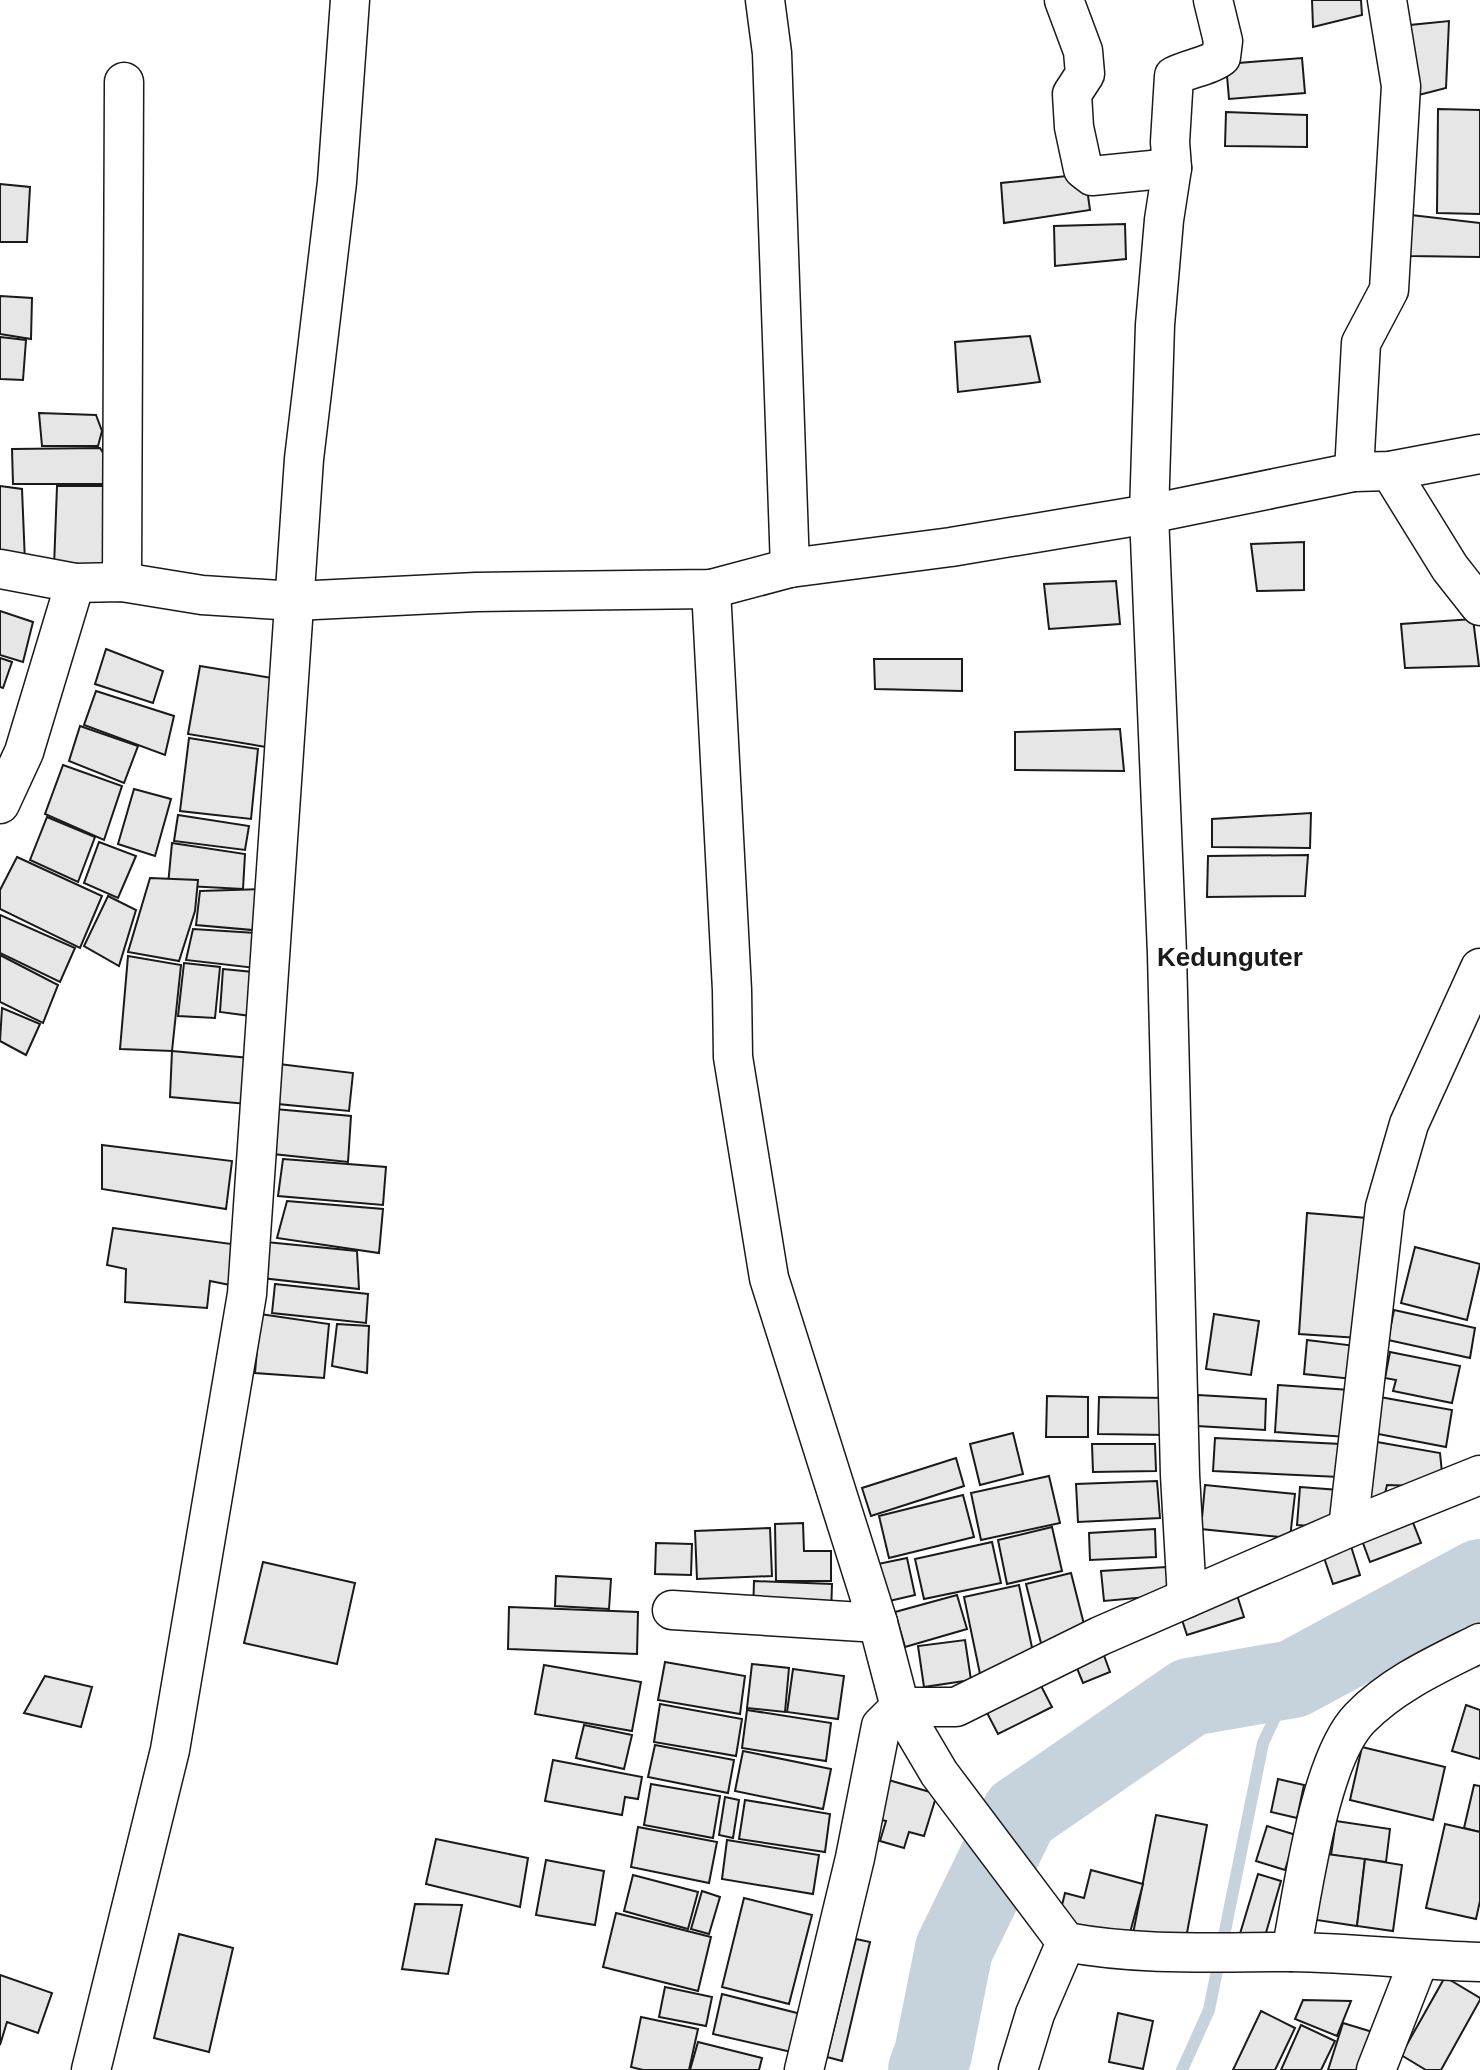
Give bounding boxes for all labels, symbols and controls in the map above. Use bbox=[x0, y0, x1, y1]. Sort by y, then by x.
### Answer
district label: Kedunguter bbox=[1157, 942, 1303, 972]

